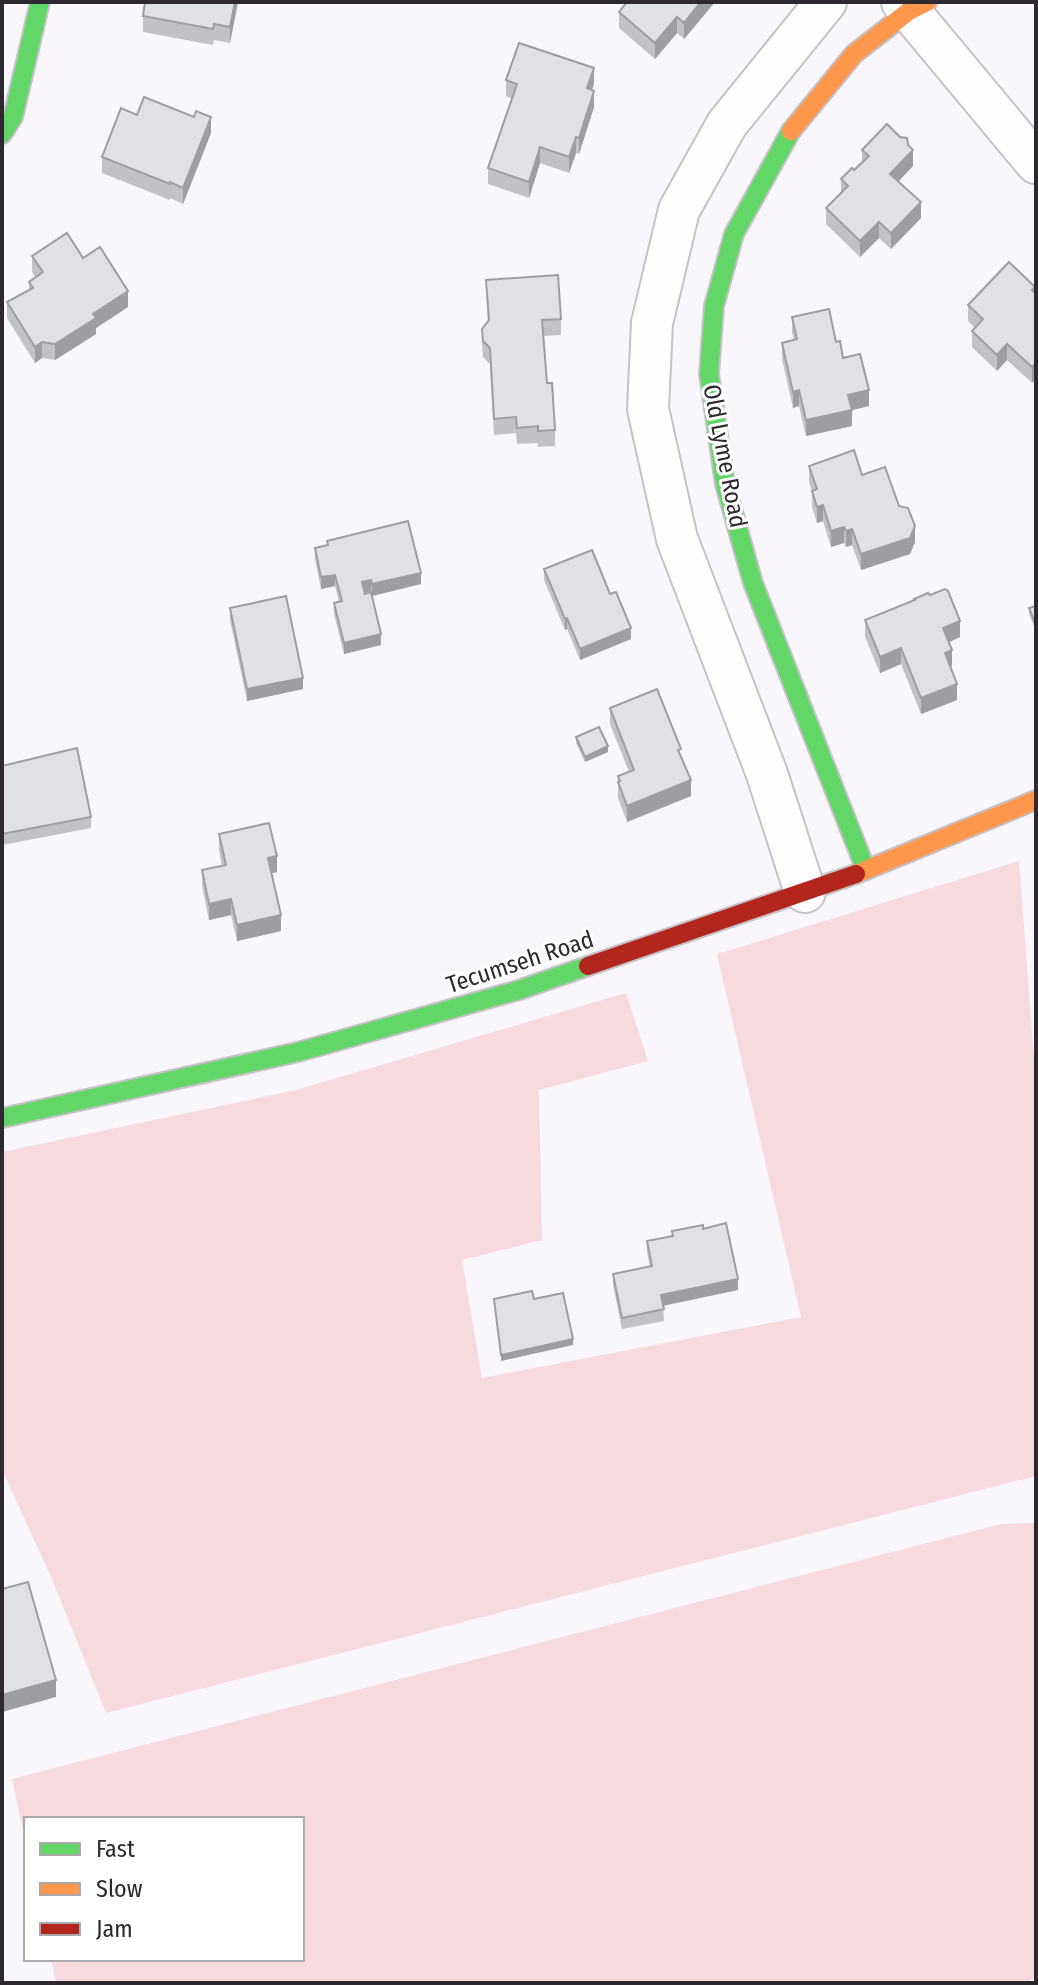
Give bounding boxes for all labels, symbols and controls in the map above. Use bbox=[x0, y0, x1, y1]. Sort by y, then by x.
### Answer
street label: Old Lyme Road bbox=[697, 382, 753, 530]
street label: Tecumseh Road bbox=[443, 925, 597, 999]
legend bbox=[24, 1817, 304, 1961]
text: Fast bbox=[96, 1835, 135, 1863]
text: Slow bbox=[96, 1875, 143, 1903]
text: Jam bbox=[96, 1915, 133, 1943]

